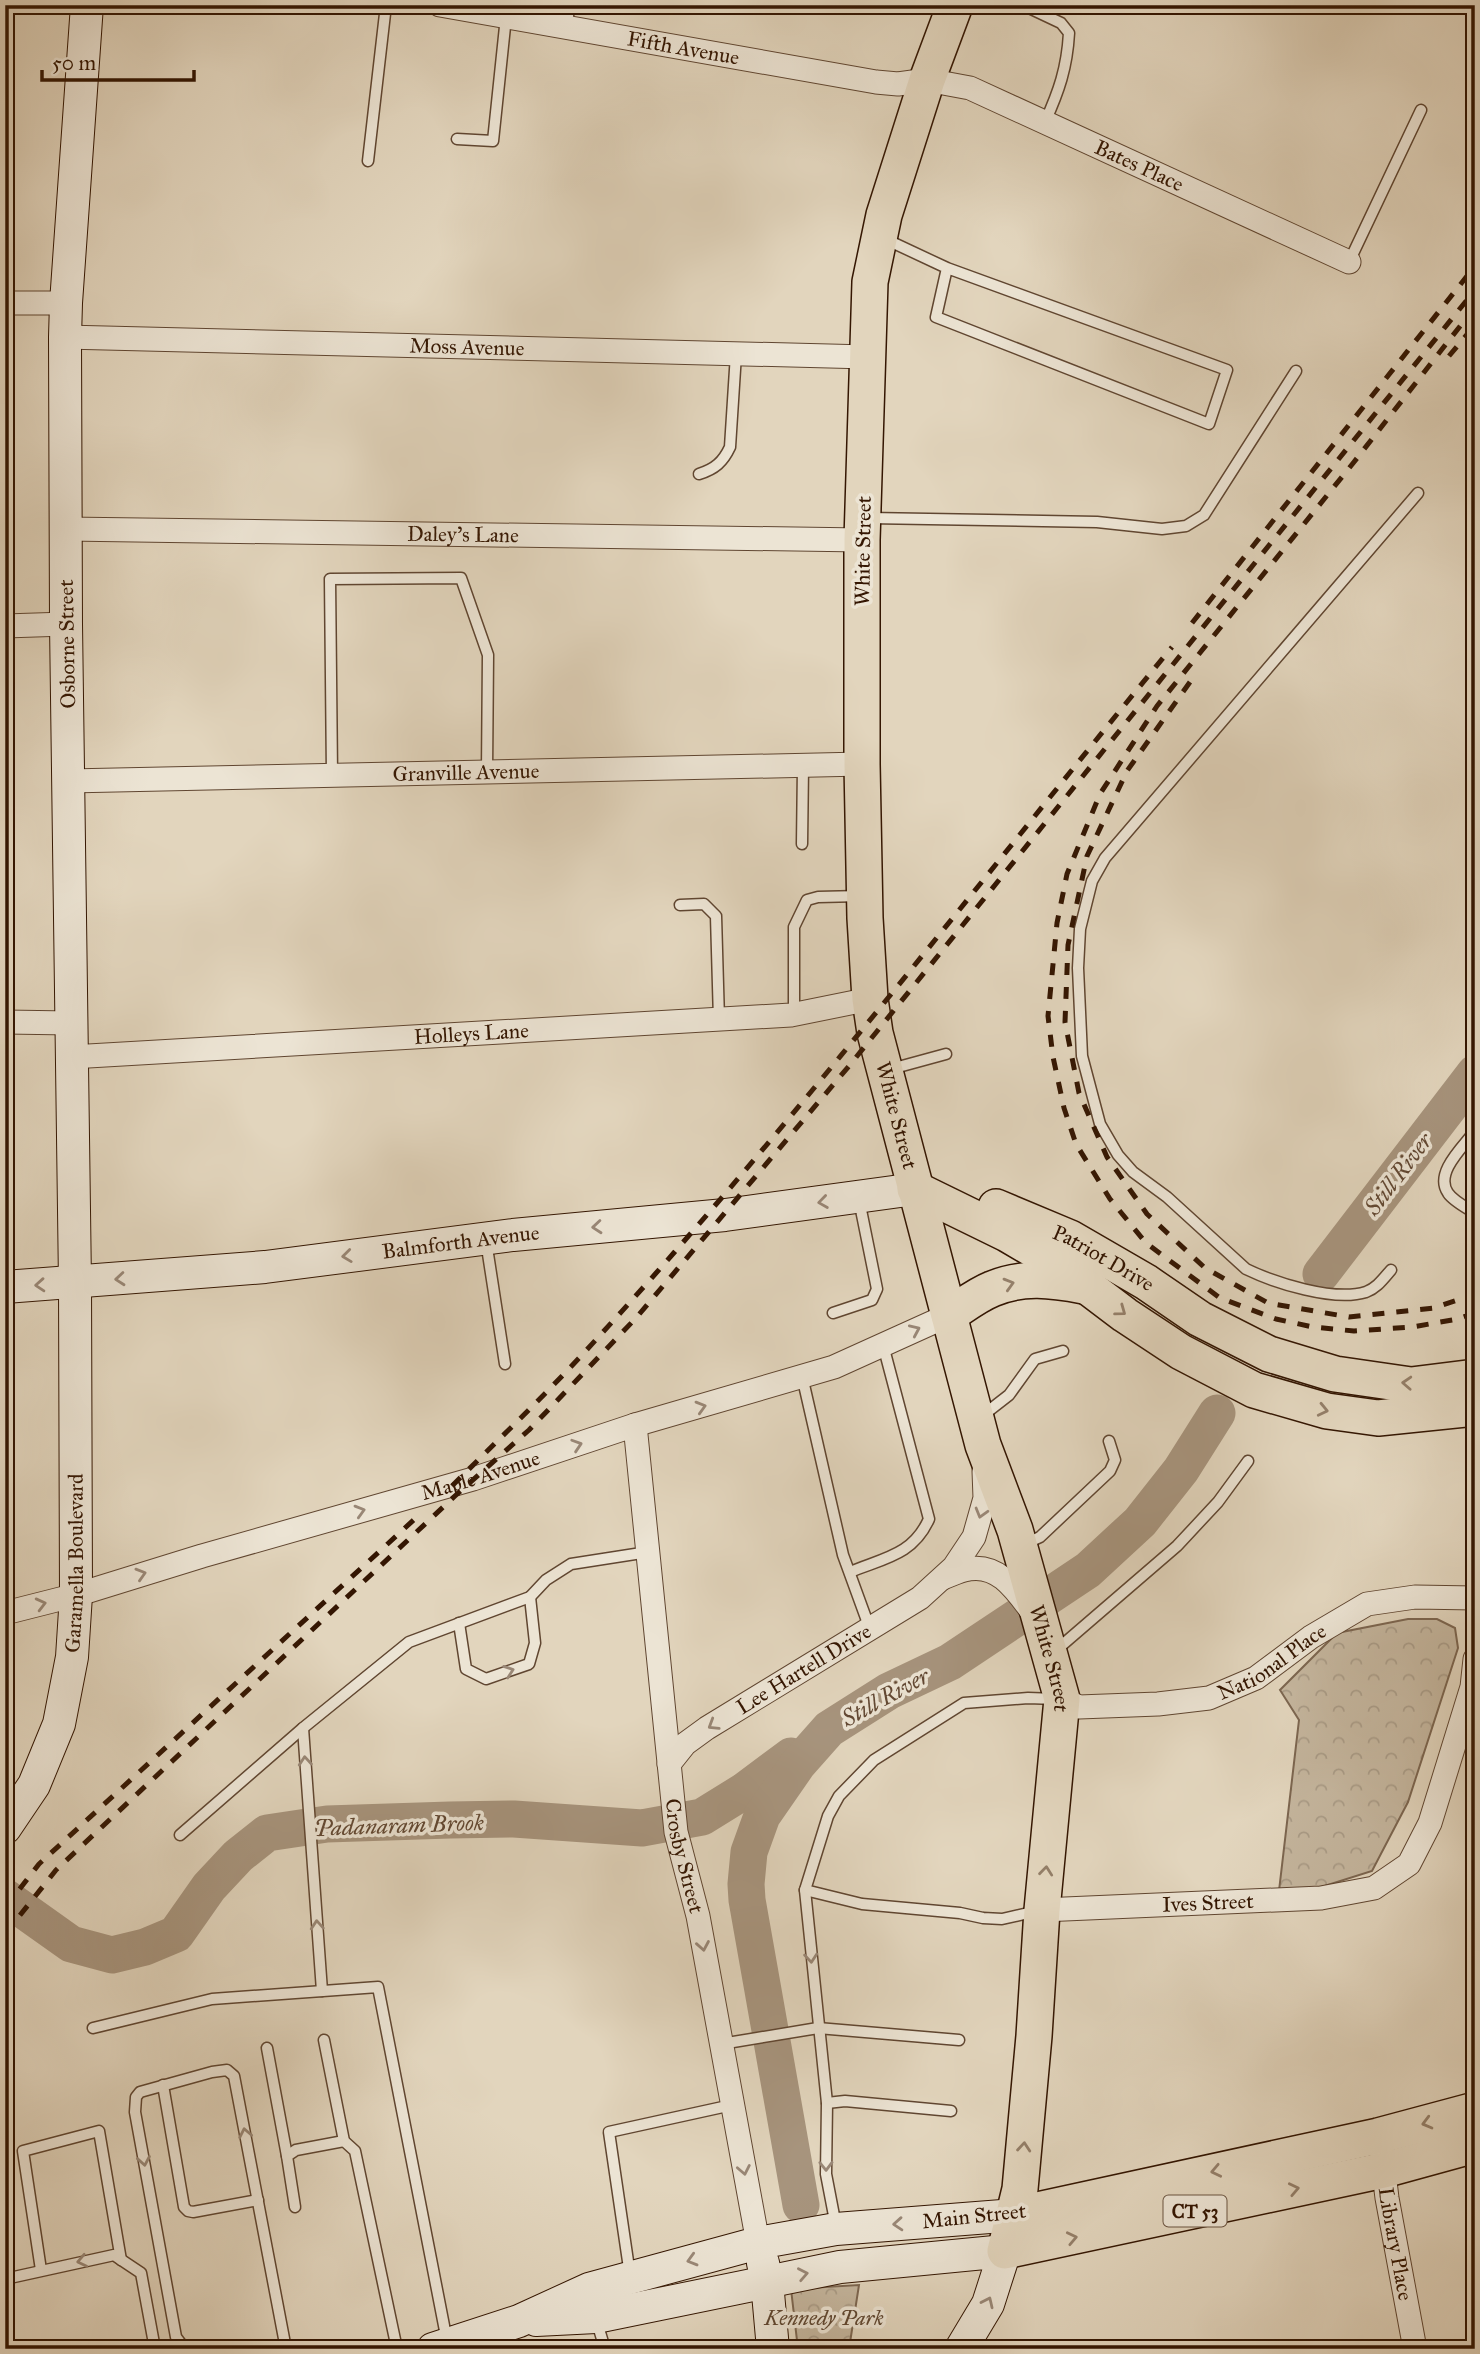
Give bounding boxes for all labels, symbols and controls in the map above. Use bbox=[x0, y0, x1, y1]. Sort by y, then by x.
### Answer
street label: Fifth Avenue bbox=[625, 25, 742, 71]
scale bar bbox=[42, 38, 194, 82]
text: 50 m bbox=[52, 50, 97, 76]
street label: Bates Place bbox=[1090, 134, 1188, 197]
street label: Moss Avenue bbox=[409, 333, 525, 361]
street label: White Street bbox=[849, 495, 877, 606]
street label: Daley's Lane bbox=[407, 521, 519, 548]
street label: Osborne Street bbox=[53, 579, 81, 709]
street label: Granville Avenue bbox=[392, 758, 540, 787]
street label: Holleys Lane bbox=[413, 1017, 530, 1050]
street label: White Street bbox=[870, 1059, 923, 1173]
water label: Still River bbox=[1357, 1126, 1439, 1222]
one-way arrow bbox=[817, 1194, 829, 1209]
one-way arrow bbox=[591, 1219, 602, 1234]
street label: Patriot Drive bbox=[1049, 1219, 1160, 1297]
street label: Balmforth Avenue bbox=[380, 1220, 541, 1265]
one-way arrow bbox=[341, 1249, 353, 1264]
one-way arrow bbox=[115, 1271, 126, 1286]
one-way arrow bbox=[35, 1278, 46, 1293]
one-way arrow bbox=[1003, 1278, 1015, 1292]
one-way arrow bbox=[1113, 1303, 1125, 1315]
one-way arrow bbox=[908, 1324, 920, 1338]
one-way arrow bbox=[1401, 1376, 1412, 1391]
one-way arrow bbox=[695, 1400, 707, 1415]
one-way arrow bbox=[1317, 1402, 1329, 1416]
one-way arrow bbox=[571, 1438, 583, 1453]
street label: Maple Avenue bbox=[418, 1445, 543, 1506]
street label: Garamella Boulevard bbox=[59, 1473, 89, 1654]
one-way arrow bbox=[354, 1505, 366, 1519]
one-way arrow bbox=[974, 1507, 989, 1519]
one-way arrow bbox=[135, 1568, 147, 1583]
one-way arrow bbox=[35, 1598, 47, 1612]
street label: White Street bbox=[1023, 1602, 1075, 1714]
street label: Lee Hartell Drive bbox=[731, 1618, 876, 1720]
street label: National Place bbox=[1214, 1618, 1331, 1706]
water label: Still River bbox=[835, 1661, 935, 1733]
one-way arrow bbox=[502, 1665, 514, 1679]
one-way arrow bbox=[708, 1717, 721, 1729]
one-way arrow bbox=[298, 1755, 313, 1766]
street label: Crosby Street bbox=[660, 1797, 710, 1917]
water label: Padanaram Brook bbox=[314, 1808, 484, 1842]
one-way arrow bbox=[1038, 1866, 1053, 1877]
street label: Ives Street bbox=[1162, 1888, 1255, 1918]
one-way arrow bbox=[310, 1920, 325, 1931]
one-way arrow bbox=[695, 1940, 710, 1952]
one-way arrow bbox=[803, 1953, 818, 1964]
one-way arrow bbox=[1421, 2115, 1433, 2129]
one-way arrow bbox=[238, 2127, 253, 2139]
one-way arrow bbox=[1016, 2141, 1031, 2153]
one-way arrow bbox=[136, 2155, 151, 2167]
one-way arrow bbox=[819, 2161, 834, 2172]
one-way arrow bbox=[1210, 2162, 1222, 2177]
one-way arrow bbox=[736, 2164, 751, 2176]
one-way arrow bbox=[1288, 2183, 1300, 2198]
street label: Library Place bbox=[1373, 2186, 1419, 2303]
road number: CT 53 bbox=[1164, 2196, 1226, 2226]
street label: Main Street bbox=[921, 2198, 1028, 2234]
one-way arrow bbox=[893, 2216, 904, 2231]
one-way arrow bbox=[1066, 2232, 1078, 2246]
one-way arrow bbox=[686, 2251, 698, 2266]
one-way arrow bbox=[76, 2253, 88, 2268]
one-way arrow bbox=[797, 2268, 809, 2283]
one-way arrow bbox=[980, 2297, 994, 2309]
park label: Kennedy Park bbox=[763, 2305, 884, 2331]

